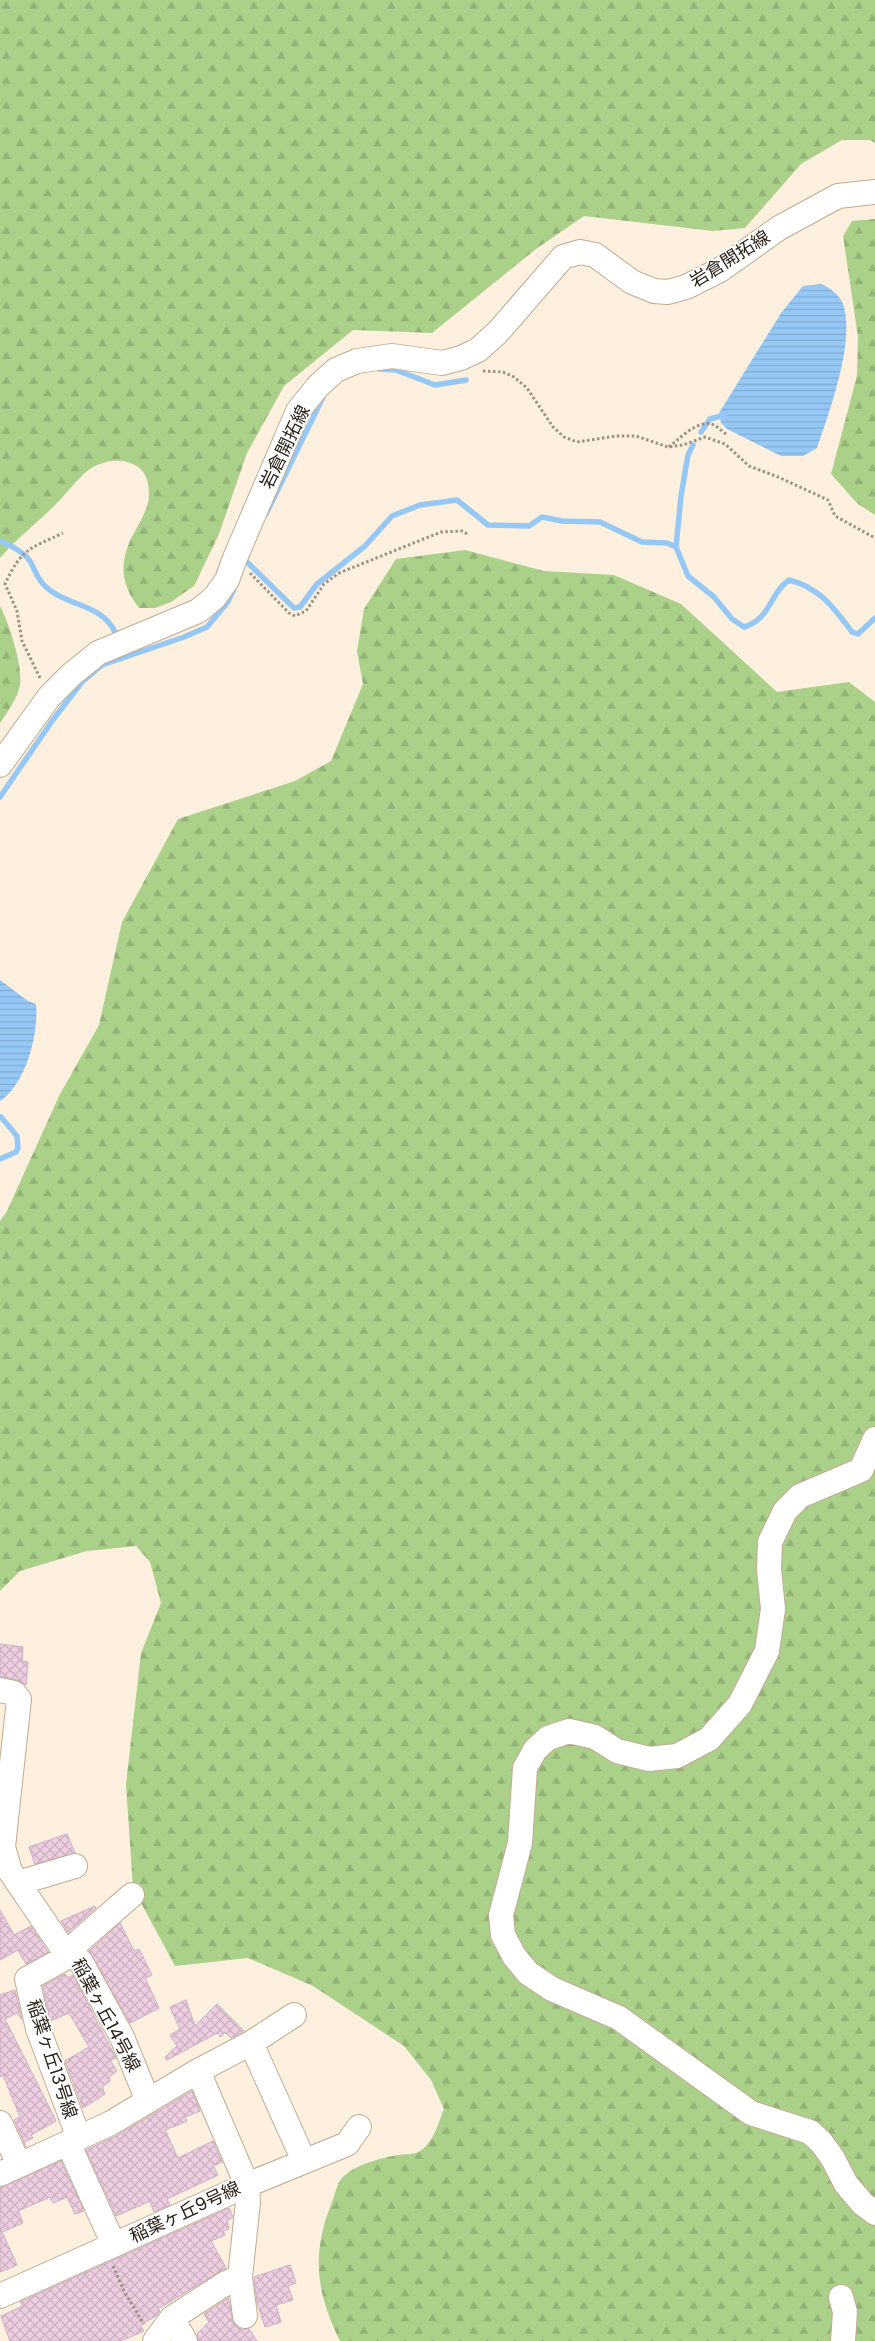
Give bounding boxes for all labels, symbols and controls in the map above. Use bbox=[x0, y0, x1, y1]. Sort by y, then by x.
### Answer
street label: 岩倉開拓線 bbox=[685, 224, 775, 293]
street label: 岩倉開拓線 bbox=[254, 401, 316, 493]
street label: 稲葉ヶ丘14号線 bbox=[66, 1954, 147, 2076]
street label: 稲葉ヶ丘13号線 bbox=[21, 1996, 84, 2122]
street label: 稲葉ヶ丘9号線 bbox=[125, 2175, 244, 2248]

